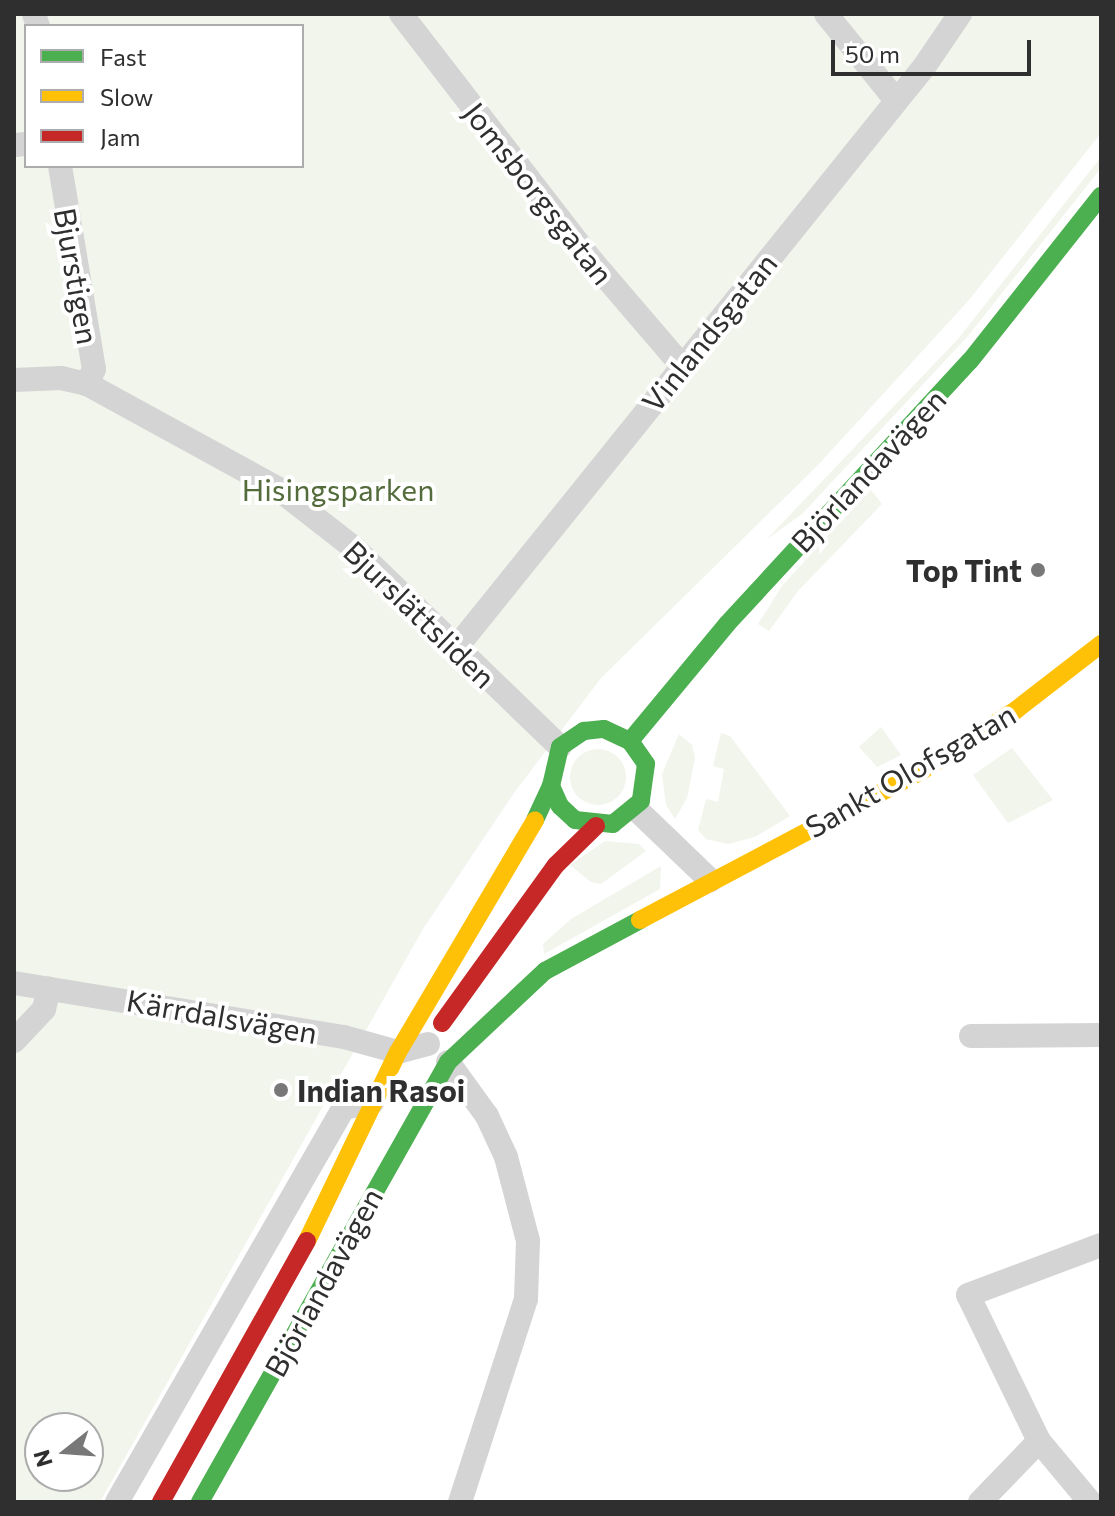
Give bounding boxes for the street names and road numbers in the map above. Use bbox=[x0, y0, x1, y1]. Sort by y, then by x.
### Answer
street label: Jomsborgsgatan bbox=[457, 95, 621, 291]
street label: Bjurstigen bbox=[47, 205, 107, 347]
street label: Vinlandsgatan bbox=[634, 245, 784, 419]
street label: Björlandavägen bbox=[783, 381, 953, 559]
street label: Bjurslättsliden bbox=[337, 533, 503, 695]
street label: Sankt Olofsgatan bbox=[799, 695, 1021, 845]
street label: Kärrdalsvägen bbox=[124, 982, 320, 1050]
street label: Björlandavägen bbox=[256, 1182, 390, 1382]

